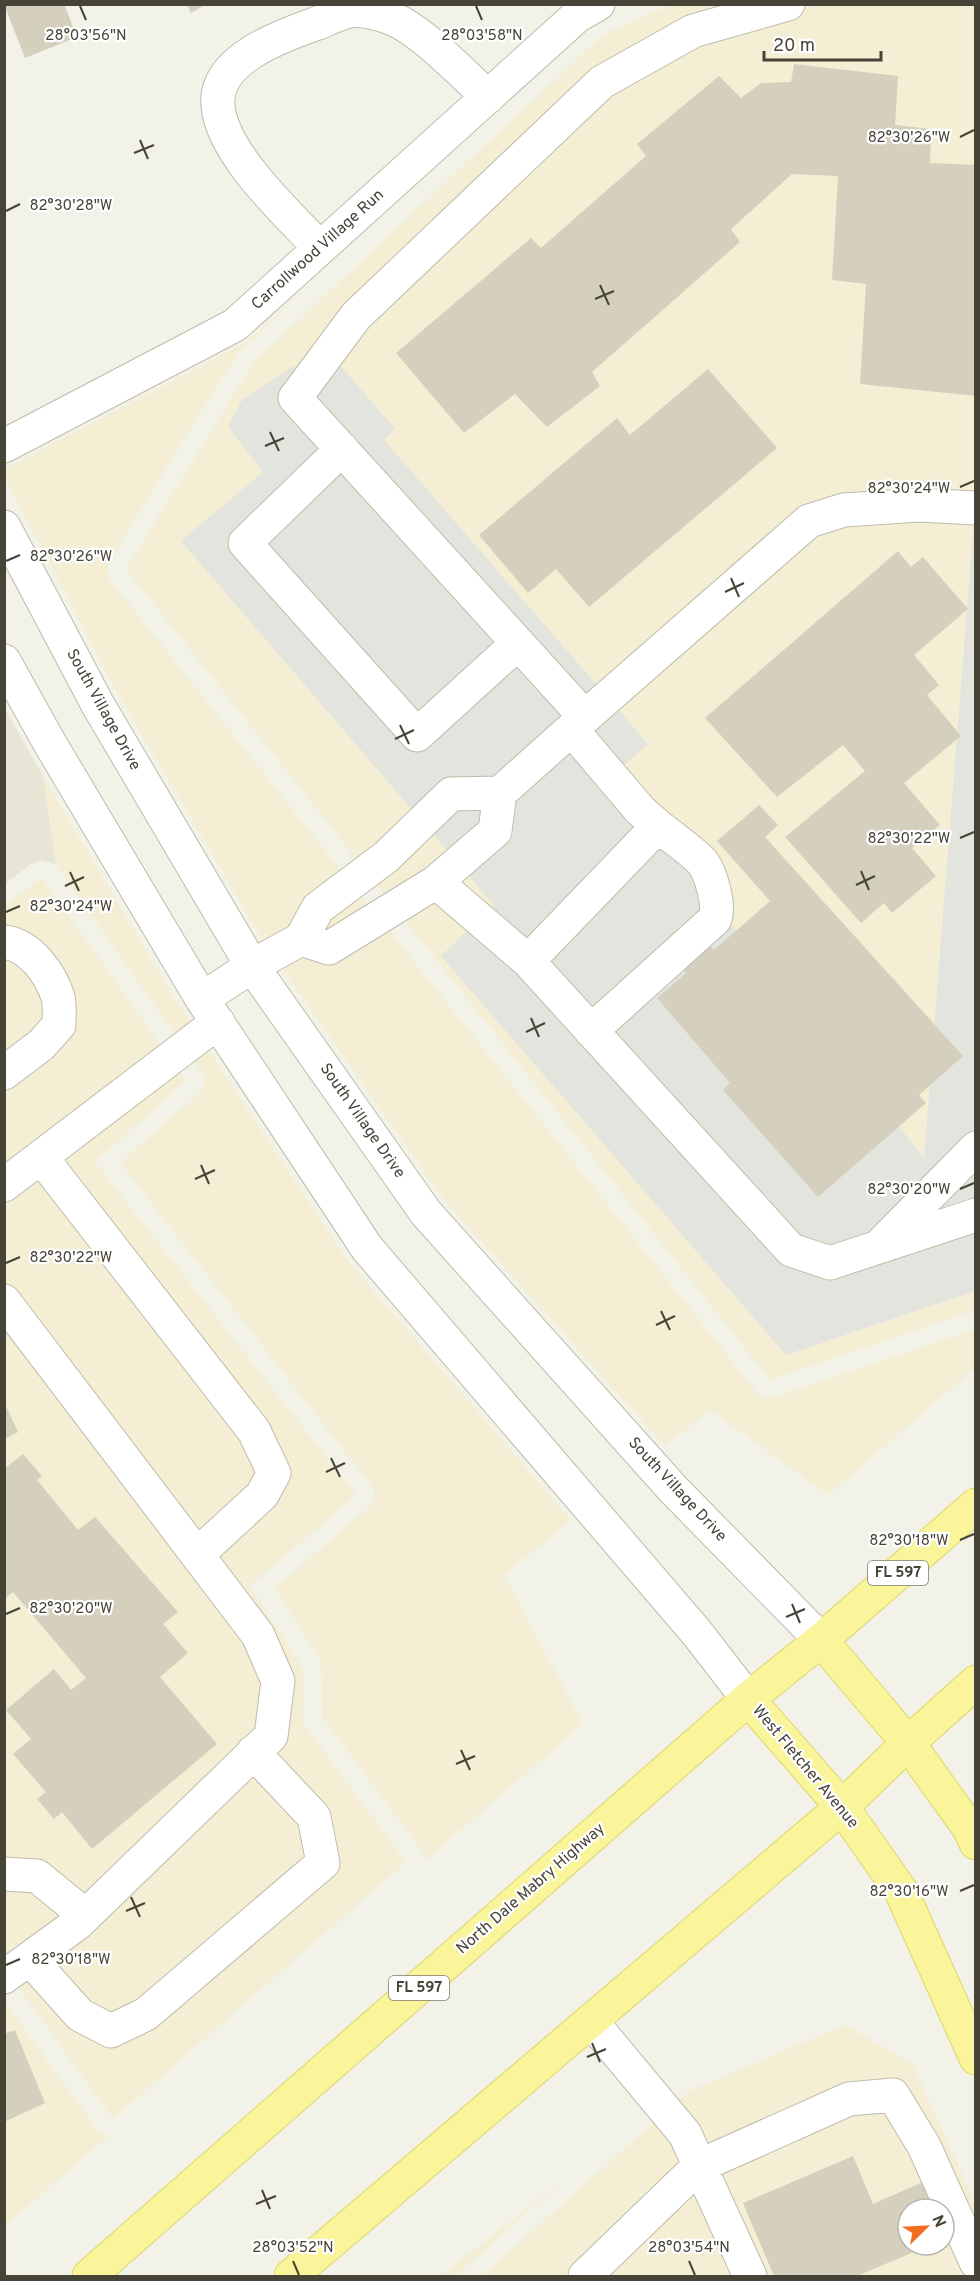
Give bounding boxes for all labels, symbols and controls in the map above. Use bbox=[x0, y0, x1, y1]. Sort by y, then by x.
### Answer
scale bar bbox=[764, 24, 881, 62]
text: 28°03'56"N bbox=[45, 27, 127, 46]
text: 28°03'58"N bbox=[441, 27, 523, 46]
text: 20 m bbox=[773, 35, 815, 58]
text: 82°30'26"W bbox=[868, 129, 950, 148]
street label: Carrollwood Village Run bbox=[248, 185, 388, 315]
text: 82°30'28"W bbox=[30, 197, 112, 216]
text: 82°30'24"W bbox=[868, 480, 950, 499]
text: 82°30'26"W bbox=[30, 548, 112, 567]
street label: South Village Drive bbox=[61, 646, 145, 774]
text: 82°30'22"W bbox=[868, 830, 950, 849]
text: 82°30'24"W bbox=[30, 898, 112, 917]
street label: South Village Drive bbox=[315, 1060, 409, 1182]
text: 82°30'20"W bbox=[867, 1181, 951, 1200]
text: 82°30'22"W bbox=[30, 1249, 112, 1268]
street label: South Village Drive bbox=[623, 1434, 731, 1546]
text: 82°30'18"W bbox=[869, 1532, 949, 1551]
road number: FL 597 bbox=[868, 1561, 928, 1585]
text: 82°30'20"W bbox=[29, 1600, 113, 1619]
street label: West Fletcher Avenue bbox=[747, 1701, 863, 1833]
street label: North Dale Mabry Highway bbox=[453, 1819, 609, 1959]
text: 82°30'16"W bbox=[869, 1883, 949, 1902]
text: 82°30'18"W bbox=[31, 1951, 111, 1970]
road number: FL 597 bbox=[389, 1976, 449, 2000]
north arrow bbox=[896, 2197, 956, 2257]
text: N bbox=[926, 2212, 949, 2231]
text: 28°03'52"N bbox=[252, 2239, 334, 2258]
text: 28°03'54"N bbox=[648, 2239, 730, 2258]

